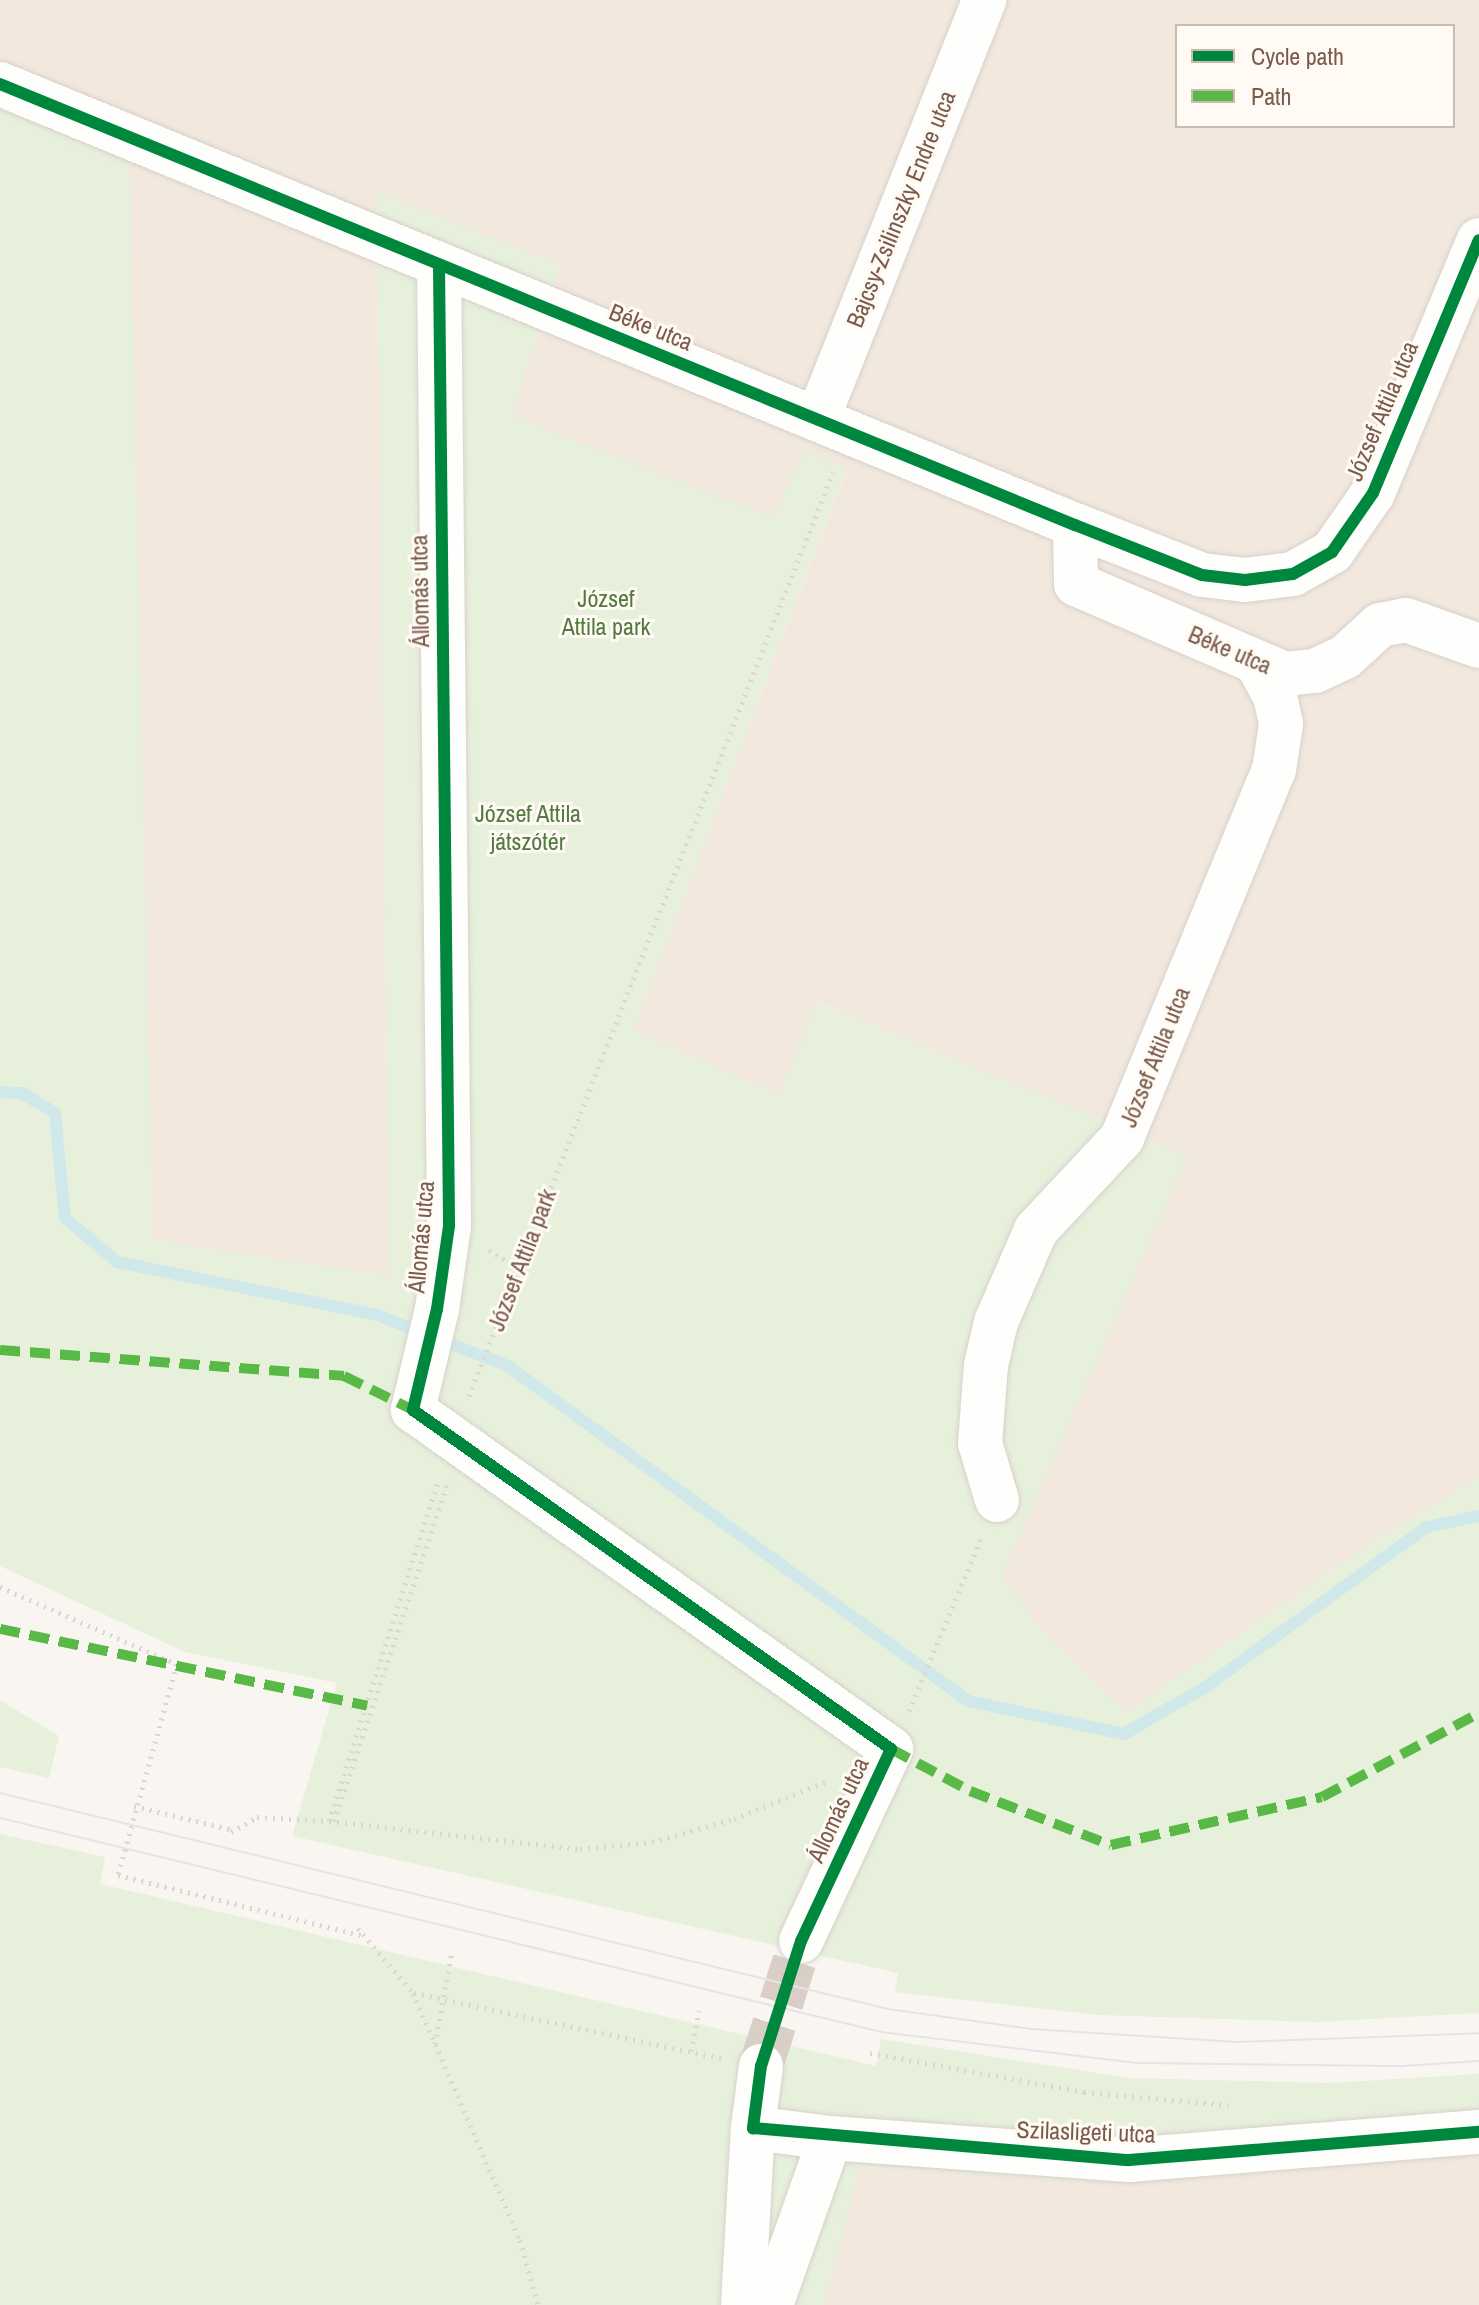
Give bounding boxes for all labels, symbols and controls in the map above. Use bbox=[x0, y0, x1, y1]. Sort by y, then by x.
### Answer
legend bbox=[1175, 24, 1455, 128]
text: Cycle path bbox=[1251, 40, 1344, 72]
text: Path bbox=[1251, 80, 1292, 112]
street label: Bajcsy-Zsilinszky Endre utca bbox=[840, 86, 962, 332]
street label: Béke utca bbox=[605, 297, 697, 357]
street label: József Attila utca bbox=[1339, 336, 1425, 486]
street label: Állomás utca bbox=[405, 534, 435, 648]
park label: József Attila park bbox=[562, 585, 650, 641]
street label: Béke utca bbox=[1184, 620, 1276, 680]
park label: József Attila játszótér bbox=[474, 800, 582, 856]
street label: József Attila utca bbox=[1114, 982, 1196, 1132]
street label: Állomás utca bbox=[402, 1180, 440, 1294]
street label: József Attila park bbox=[482, 1184, 562, 1336]
street label: Állomás utca bbox=[801, 1753, 875, 1867]
street label: Szilasligeti utca bbox=[1016, 2115, 1156, 2149]

